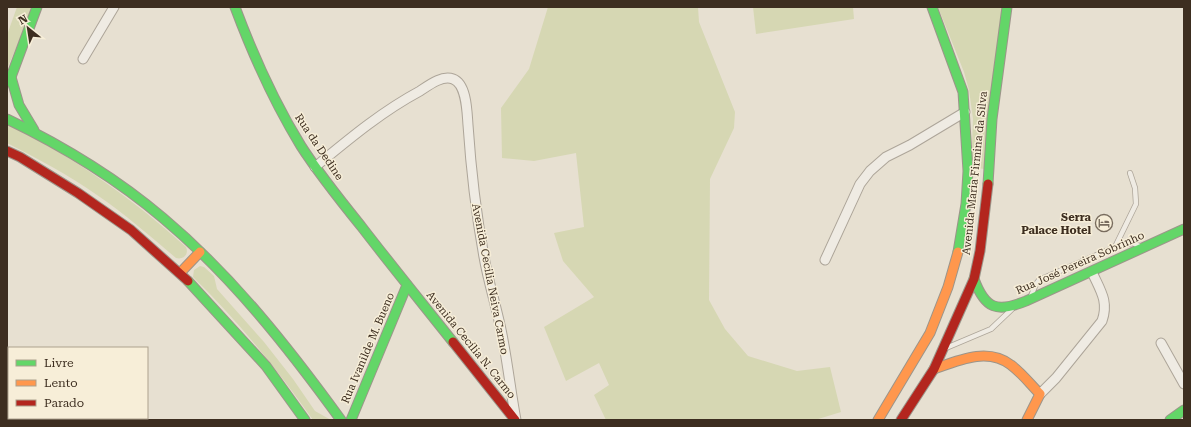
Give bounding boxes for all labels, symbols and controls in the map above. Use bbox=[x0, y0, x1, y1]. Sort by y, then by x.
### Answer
north arrow bbox=[8, 8, 48, 48]
text: N bbox=[16, 12, 31, 28]
street label: Avenida Maria Firmina da Silva bbox=[960, 90, 990, 256]
street label: Rua da Dedine bbox=[292, 111, 346, 183]
street label: Avenida Cecilia Neiva Carmo bbox=[469, 202, 511, 356]
place label: Serra Palace Hotel bbox=[1021, 211, 1092, 237]
hotel icon: Serra Palace Hotel bbox=[1094, 213, 1114, 233]
street label: Rua José Pereira Sobrinho bbox=[1014, 229, 1147, 297]
street label: Avenida Cecília N. Carmo bbox=[424, 289, 519, 402]
street label: Rua Ivanilde M. Bueno bbox=[339, 290, 397, 405]
legend bbox=[8, 347, 148, 419]
text: Livre bbox=[44, 356, 74, 370]
text: Lento bbox=[44, 376, 78, 390]
text: Parado bbox=[44, 396, 84, 410]

